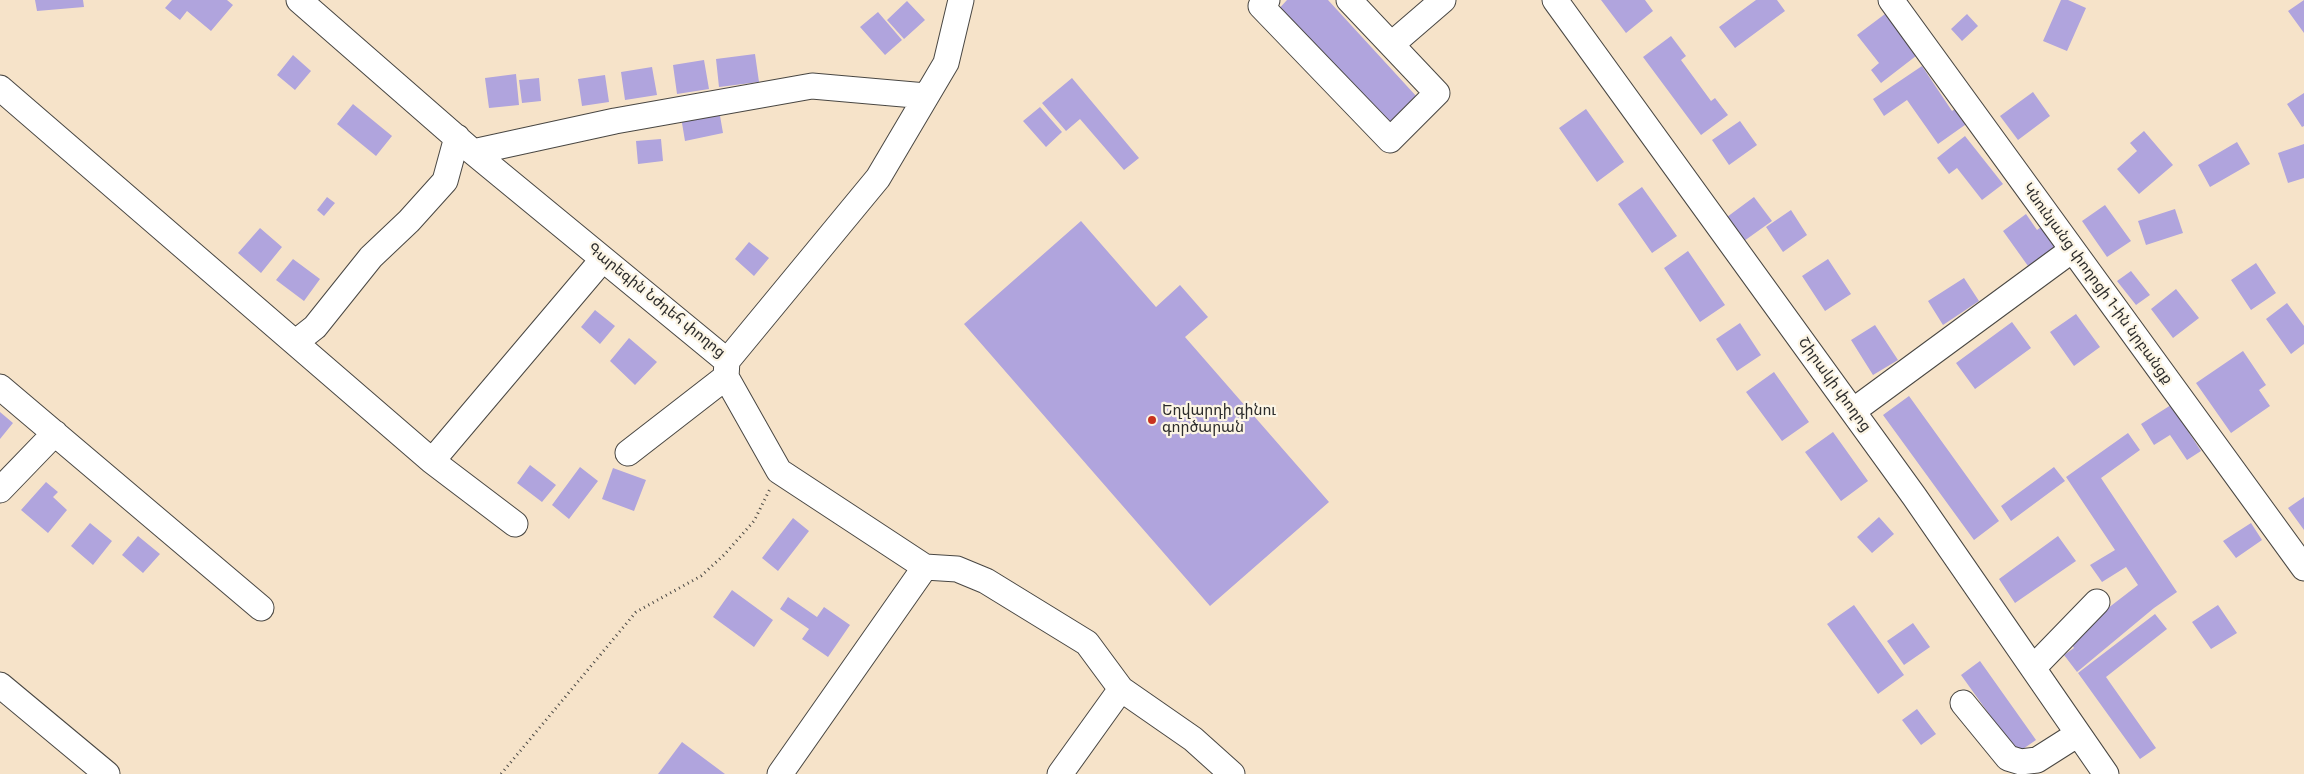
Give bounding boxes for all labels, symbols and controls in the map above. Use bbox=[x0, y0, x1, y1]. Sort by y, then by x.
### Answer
street label: Կնունյանց փողոցի 1-ին նրբանցք bbox=[2018, 180, 2176, 388]
street label: Գարեգին Նժդեհ փողոց bbox=[583, 240, 729, 362]
street label: Շիրակի փողոց bbox=[1794, 334, 1874, 436]
place label: Եղվարդի գինու գործարան bbox=[1162, 402, 1276, 437]
marker: Եղվարդի գինու գործարան bbox=[1146, 414, 1158, 426]

